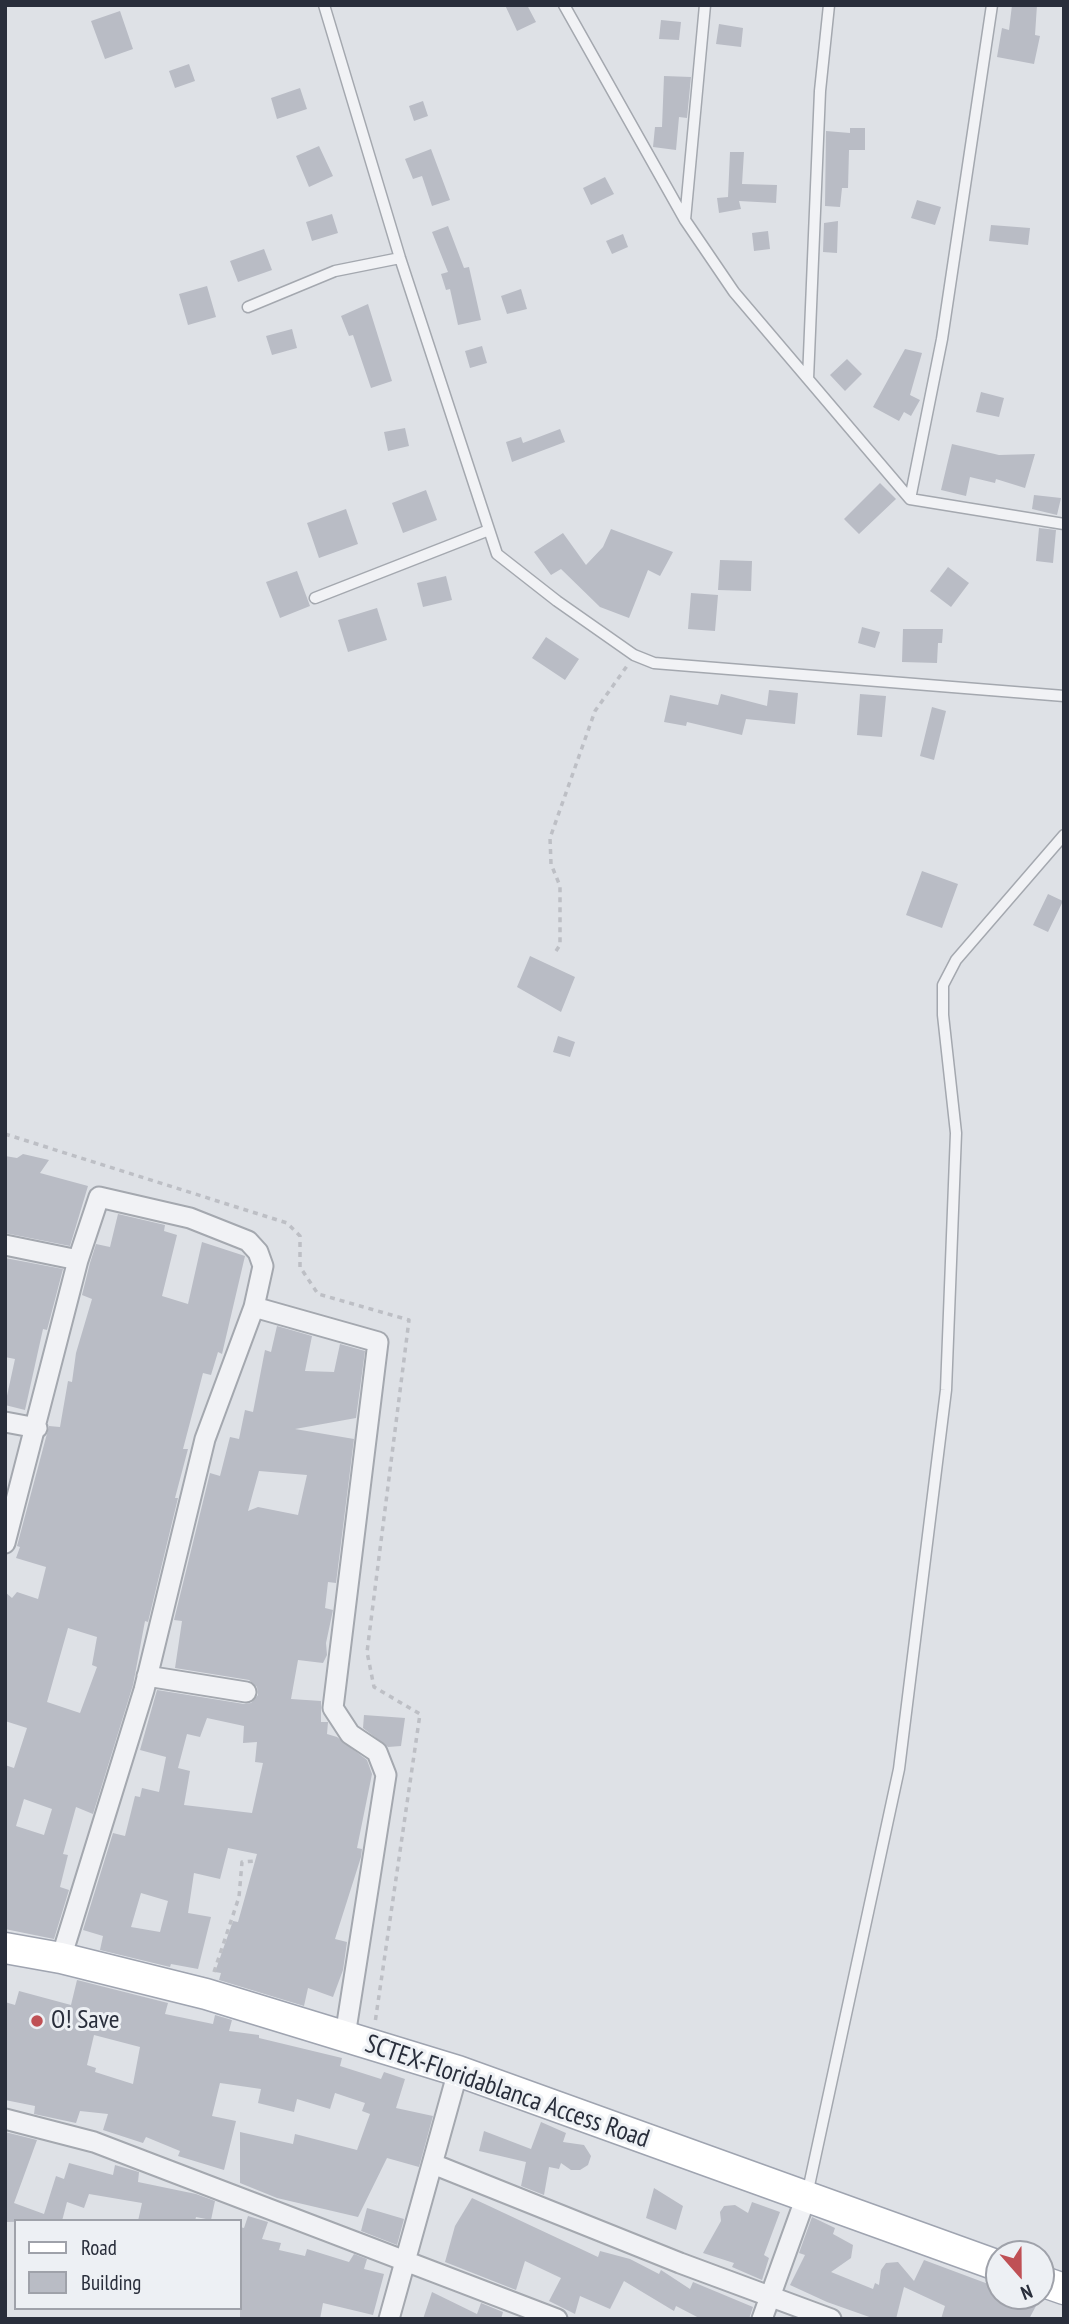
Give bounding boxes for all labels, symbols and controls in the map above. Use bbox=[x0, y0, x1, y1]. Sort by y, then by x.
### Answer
place label: O! Save bbox=[51, 2005, 120, 2037]
marker: O! Save bbox=[29, 2013, 45, 2029]
street label: SCTEX-Floridablanca Access Road bbox=[361, 2029, 653, 2155]
legend bbox=[14, 2219, 242, 2310]
text: Road bbox=[81, 2234, 117, 2261]
north arrow bbox=[985, 2240, 1055, 2310]
text: Building bbox=[81, 2269, 141, 2296]
text: N bbox=[1018, 2280, 1036, 2306]

